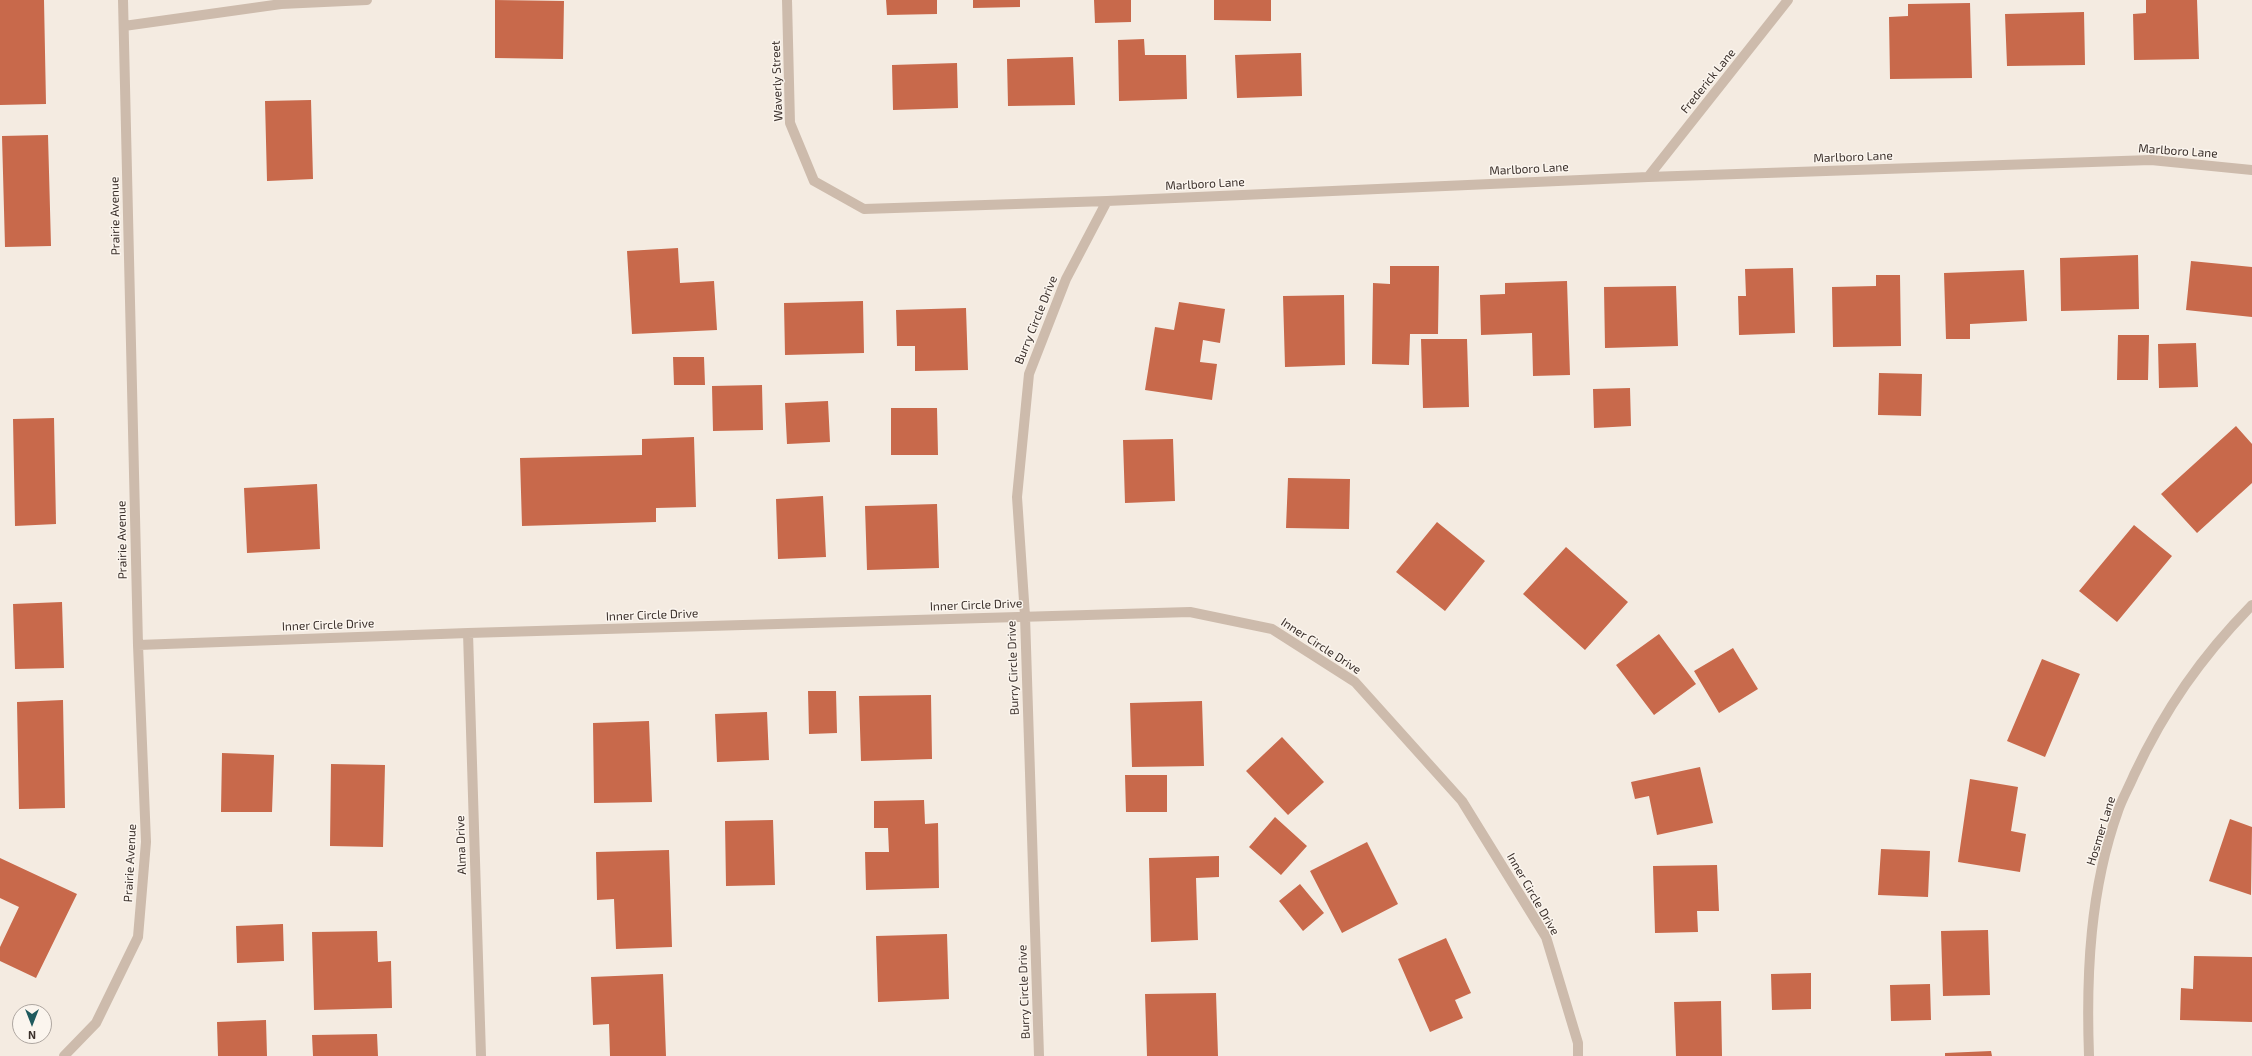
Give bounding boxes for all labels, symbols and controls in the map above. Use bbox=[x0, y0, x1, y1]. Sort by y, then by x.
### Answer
street label: Waverly Street bbox=[768, 40, 786, 122]
street label: Frederick Lane bbox=[1677, 46, 1739, 116]
street label: Marlboro Lane bbox=[2138, 141, 2218, 161]
street label: Marlboro Lane bbox=[1813, 148, 1893, 166]
street label: Marlboro Lane bbox=[1489, 160, 1569, 178]
street label: Marlboro Lane bbox=[1165, 175, 1245, 193]
street label: Prairie Avenue bbox=[107, 177, 123, 255]
street label: Burry Circle Drive bbox=[1012, 274, 1060, 366]
street label: Prairie Avenue bbox=[114, 501, 130, 579]
street label: Inner Circle Drive bbox=[930, 596, 1022, 614]
street label: Inner Circle Drive bbox=[606, 606, 698, 624]
street label: Inner Circle Drive bbox=[1278, 615, 1364, 677]
street label: Inner Circle Drive bbox=[282, 616, 374, 634]
street label: Burry Circle Drive bbox=[1004, 621, 1022, 715]
street label: Hosmer Lane bbox=[2084, 795, 2118, 867]
street label: Alma Drive bbox=[453, 815, 469, 875]
street label: Prairie Avenue bbox=[121, 823, 139, 903]
street label: Inner Circle Drive bbox=[1504, 850, 1562, 938]
street label: Burry Circle Drive bbox=[1015, 945, 1033, 1039]
north arrow bbox=[12, 1004, 52, 1044]
text: N bbox=[28, 1029, 36, 1042]

